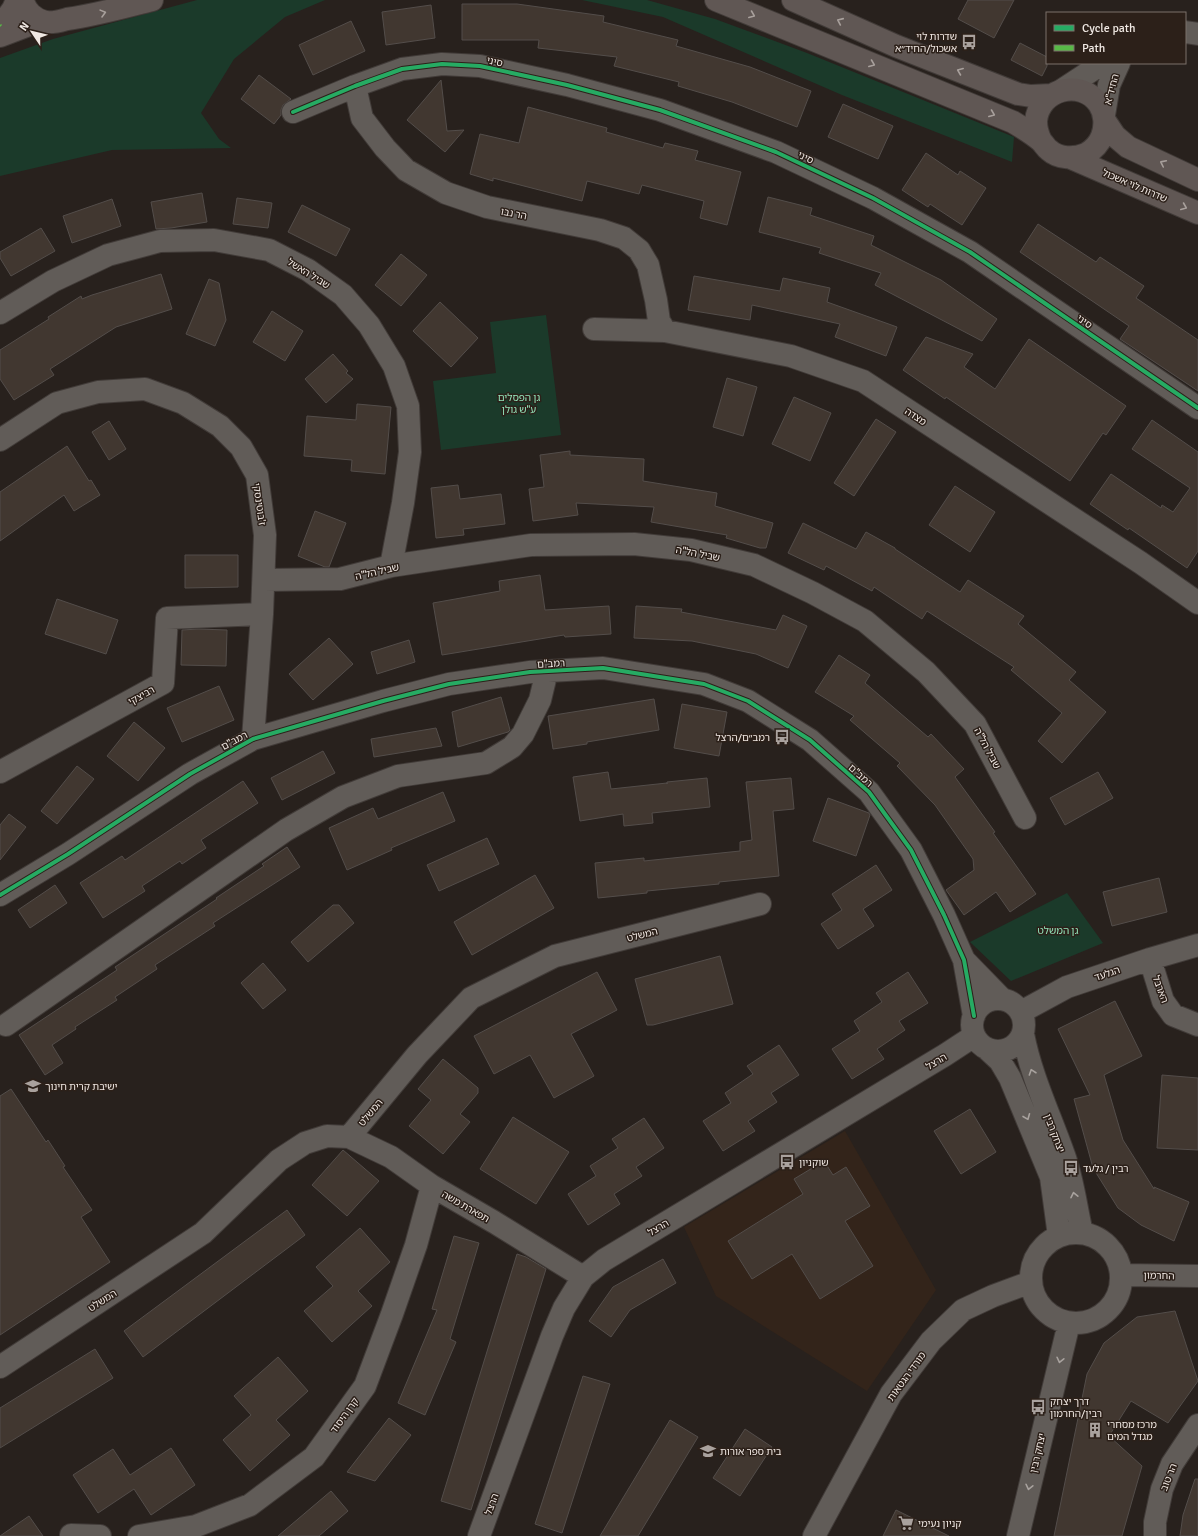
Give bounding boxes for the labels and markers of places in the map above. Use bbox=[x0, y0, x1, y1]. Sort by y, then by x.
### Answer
place label: שדרות לוי אשכול/החיד״א bbox=[895, 31, 957, 55]
bus stop icon: שדרות לוי אשכול/החיד״א bbox=[960, 33, 978, 51]
bus stop icon: רמב״ם/הרצל bbox=[773, 728, 791, 746]
place label: רמב״ם/הרצל bbox=[716, 732, 770, 744]
school or university icon: ישיבת קרית חינוך bbox=[24, 1077, 42, 1095]
place label: ישיבת קרית חינוך bbox=[45, 1081, 117, 1093]
bus stop icon: שוקניון bbox=[778, 1153, 796, 1171]
place label: שוקניון bbox=[799, 1157, 828, 1169]
bus stop icon: רבין / גלעד bbox=[1062, 1159, 1080, 1177]
place label: רבין / גלעד bbox=[1083, 1163, 1129, 1175]
place label: דרך יצחק רבין/החרמון bbox=[1050, 1396, 1102, 1420]
bus stop icon: דרך יצחק רבין/החרמון bbox=[1029, 1398, 1047, 1416]
place label: מרכז מסחרי מגדל המים bbox=[1107, 1419, 1157, 1443]
building icon: מרכז מסחרי מגדל המים bbox=[1086, 1421, 1104, 1439]
school or university icon: בית ספר אורות bbox=[699, 1442, 717, 1460]
place label: בית ספר אורות bbox=[720, 1446, 782, 1458]
supermarket icon: קניון נעימי bbox=[897, 1514, 915, 1532]
place label: קניון נעימי bbox=[918, 1518, 962, 1530]

